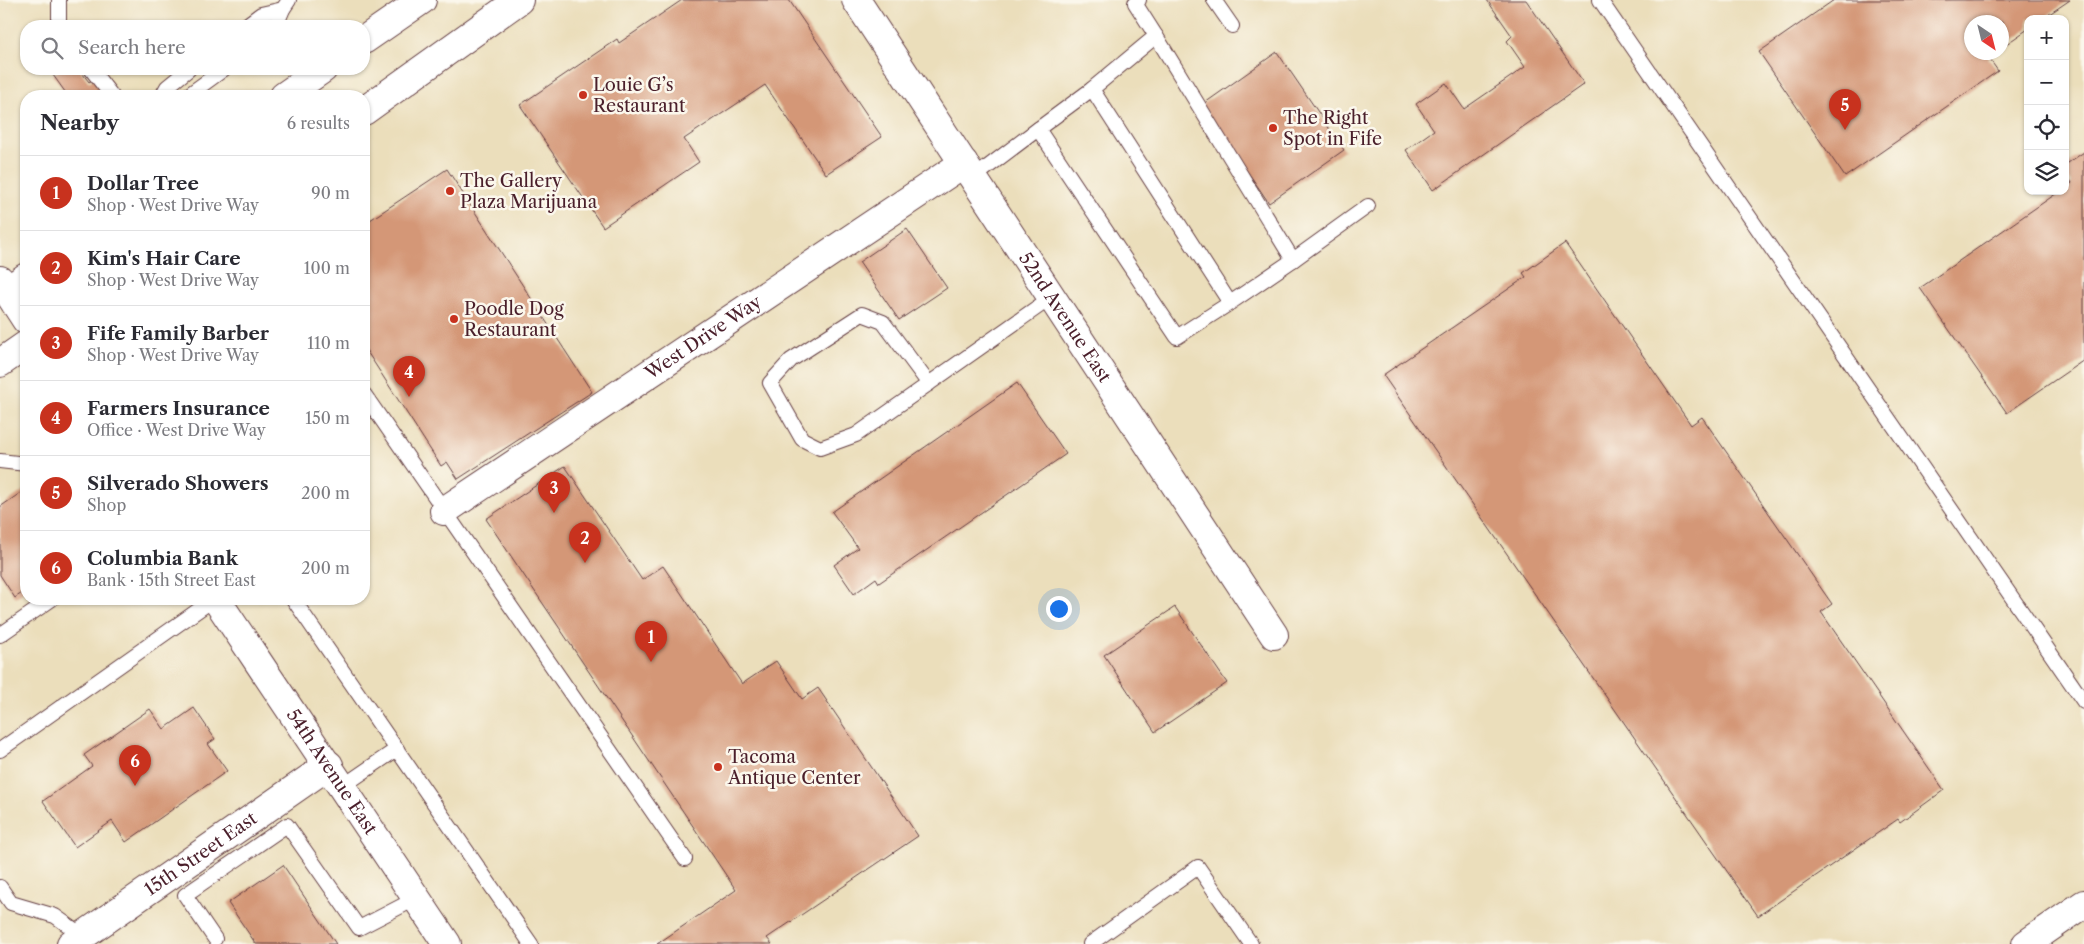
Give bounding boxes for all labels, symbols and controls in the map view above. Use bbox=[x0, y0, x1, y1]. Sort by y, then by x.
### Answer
north arrow bbox=[1964, 15, 2009, 60]
map controls bbox=[2024, 15, 2069, 195]
button: + bbox=[2024, 15, 2069, 60]
search box bbox=[20, 20, 370, 75]
icon: search bbox=[38, 34, 66, 62]
text: Search here bbox=[78, 36, 186, 59]
button: − bbox=[2024, 60, 2069, 105]
place label: Louie G’s Restaurant bbox=[593, 74, 686, 117]
marker: Louie G’s Restaurant bbox=[577, 89, 589, 101]
pin: 5 bbox=[1829, 89, 1861, 130]
button: locate bbox=[2024, 105, 2069, 150]
place label: The Right Spot in Fife bbox=[1283, 107, 1382, 150]
text: Nearby bbox=[40, 110, 119, 135]
text: 6 results bbox=[287, 113, 350, 133]
marker: The Right Spot in Fife bbox=[1267, 122, 1279, 134]
button: layers bbox=[2024, 150, 2069, 195]
place label: The Gallery Plaza Marijuana bbox=[460, 170, 598, 213]
text: Dollar Tree bbox=[87, 172, 199, 195]
text: 1 bbox=[52, 183, 60, 203]
text: 90 m bbox=[311, 183, 350, 203]
marker: The Gallery Plaza Marijuana bbox=[444, 185, 456, 197]
text: Shop · West Drive Way bbox=[87, 195, 259, 215]
text: Kim's Hair Care bbox=[87, 247, 241, 270]
street label: 52nd Avenue East bbox=[1014, 248, 1116, 387]
text: 2 bbox=[51, 258, 61, 278]
text: 100 m bbox=[304, 258, 350, 278]
text: Shop · West Drive Way bbox=[87, 270, 259, 290]
street label: West Drive Way bbox=[640, 290, 766, 385]
place label: Poodle Dog Restaurant bbox=[464, 298, 564, 341]
marker: Poodle Dog Restaurant bbox=[448, 313, 460, 325]
text: Fife Family Barber bbox=[87, 322, 269, 345]
text: 3 bbox=[51, 333, 61, 353]
text: 110 m bbox=[307, 333, 350, 353]
text: Shop · West Drive Way bbox=[87, 345, 259, 365]
pin: 4 bbox=[393, 356, 425, 397]
text: Farmers Insurance bbox=[87, 397, 270, 420]
text: 4 bbox=[51, 408, 61, 428]
text: 150 m bbox=[305, 408, 350, 428]
text: Office · West Drive Way bbox=[87, 420, 266, 440]
text: Silverado Showers bbox=[87, 472, 269, 495]
pin: 3 bbox=[538, 472, 570, 513]
text: 5 bbox=[52, 483, 60, 503]
text: 200 m bbox=[301, 483, 350, 503]
text: Shop bbox=[87, 495, 126, 515]
pin: 2 bbox=[569, 522, 601, 563]
text: Columbia Bank bbox=[87, 547, 238, 570]
text: 6 bbox=[51, 558, 61, 578]
text: 200 m bbox=[301, 558, 350, 578]
text: Bank · 15th Street East bbox=[87, 570, 256, 590]
your location bbox=[1046, 596, 1072, 622]
pin: 1 bbox=[635, 621, 667, 662]
street label: 54th Avenue East bbox=[282, 705, 382, 839]
pin: 6 bbox=[119, 745, 151, 786]
place label: Tacoma Antique Center bbox=[727, 746, 861, 789]
marker: Tacoma Antique Center bbox=[712, 761, 724, 773]
street label: 15th Street East bbox=[140, 807, 262, 901]

